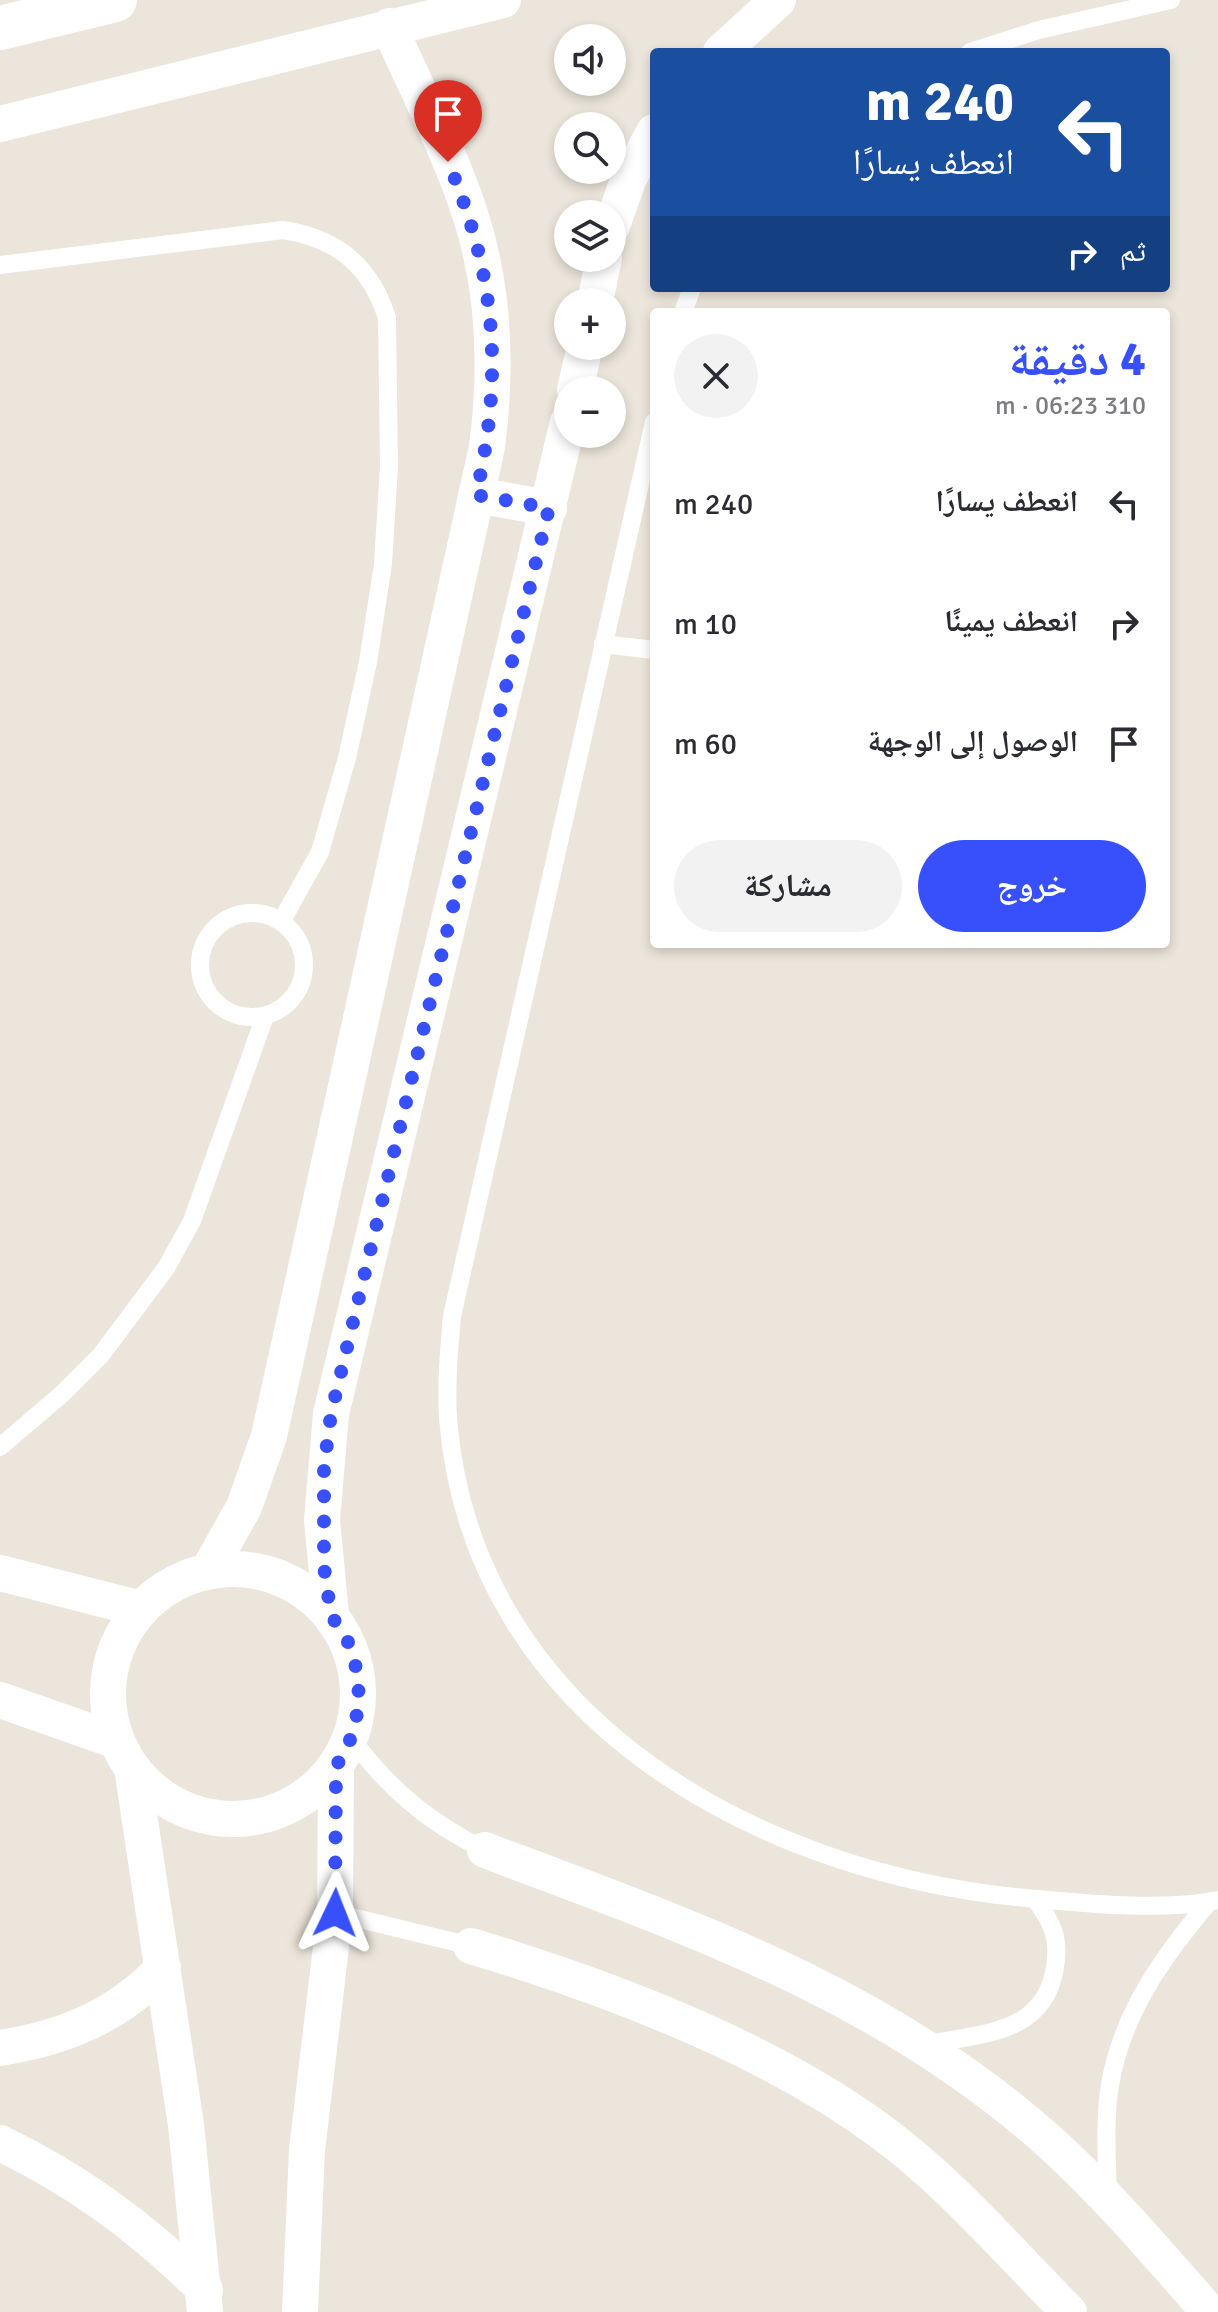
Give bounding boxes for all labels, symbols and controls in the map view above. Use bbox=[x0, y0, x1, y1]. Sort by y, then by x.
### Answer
map controls bbox=[554, 24, 626, 448]
button: sound bbox=[554, 24, 626, 96]
text: 240 m bbox=[866, 67, 1014, 136]
pin bbox=[414, 80, 482, 162]
icon: left bbox=[1042, 80, 1146, 184]
icon: arrive bbox=[426, 92, 470, 136]
button: search bbox=[554, 112, 626, 184]
text: انعطف يسارًا bbox=[853, 140, 1014, 185]
button: layers bbox=[554, 200, 626, 272]
icon: right bbox=[1060, 232, 1104, 276]
text: ثم bbox=[1120, 233, 1146, 270]
button: + bbox=[554, 288, 626, 360]
text: 4 دقيقة bbox=[1009, 330, 1146, 389]
button: close bbox=[674, 334, 758, 418]
button: − bbox=[554, 376, 626, 448]
text: 310 m · 06:23 bbox=[995, 390, 1146, 422]
icon: left bbox=[1102, 482, 1146, 526]
text: انعطف يسارًا bbox=[935, 483, 1078, 520]
text: 240 m bbox=[674, 486, 753, 523]
icon: right bbox=[1102, 602, 1146, 646]
text: انعطف يمينًا bbox=[944, 603, 1078, 640]
text: 10 m bbox=[674, 606, 737, 643]
icon: arrive bbox=[1102, 722, 1146, 766]
text: الوصول إلى الوجهة bbox=[868, 723, 1078, 760]
text: 60 m bbox=[674, 726, 737, 763]
button: مشاركة bbox=[674, 840, 902, 932]
button: خروج bbox=[918, 840, 1146, 932]
position arrow bbox=[293, 1871, 377, 1955]

